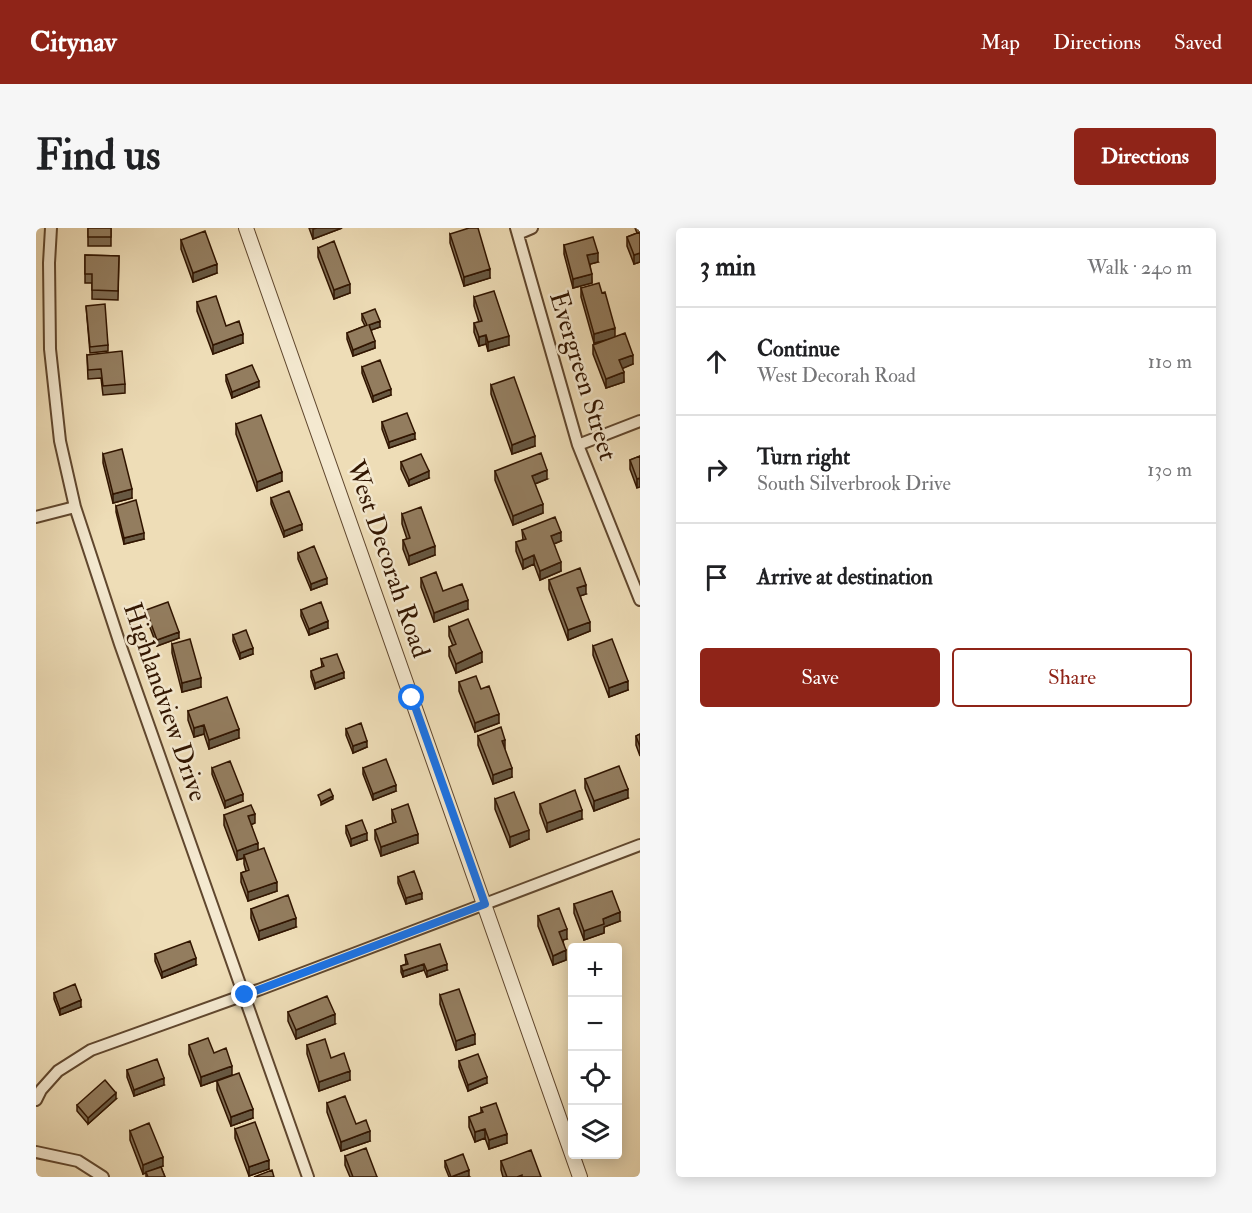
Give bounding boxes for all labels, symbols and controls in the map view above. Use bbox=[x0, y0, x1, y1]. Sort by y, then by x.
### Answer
text: Citynav bbox=[30, 25, 117, 60]
text: Map bbox=[980, 29, 1020, 56]
text: Directions bbox=[1053, 29, 1141, 56]
text: Saved bbox=[1174, 29, 1222, 56]
button: Directions bbox=[1074, 128, 1216, 185]
text: Find us bbox=[36, 130, 160, 182]
text: 3 min bbox=[700, 251, 756, 283]
text: Walk · 240 m bbox=[1087, 255, 1192, 280]
street label: Evergreen Street bbox=[542, 288, 624, 464]
text: Continue bbox=[757, 335, 840, 363]
icon: ahead bbox=[700, 345, 733, 378]
text: 110 m bbox=[1148, 349, 1192, 374]
text: West Decorah Road bbox=[757, 363, 916, 388]
text: Turn right bbox=[757, 443, 850, 471]
icon: right bbox=[700, 453, 733, 486]
street label: West Decorah Road bbox=[339, 455, 437, 662]
text: 130 m bbox=[1147, 457, 1192, 482]
text: South Silverbrook Drive bbox=[757, 471, 951, 496]
icon: arrive bbox=[700, 561, 733, 594]
text: Arrive at destination bbox=[757, 563, 933, 591]
street label: Highlandview Drive bbox=[116, 598, 214, 806]
button: Save bbox=[700, 648, 940, 707]
button: Share bbox=[952, 648, 1192, 707]
route start bbox=[398, 684, 424, 710]
map controls bbox=[568, 943, 622, 1159]
button: + bbox=[568, 943, 622, 997]
route end bbox=[231, 981, 257, 1007]
button: − bbox=[568, 997, 622, 1051]
button: locate bbox=[568, 1051, 622, 1105]
button: layers bbox=[568, 1105, 622, 1159]

